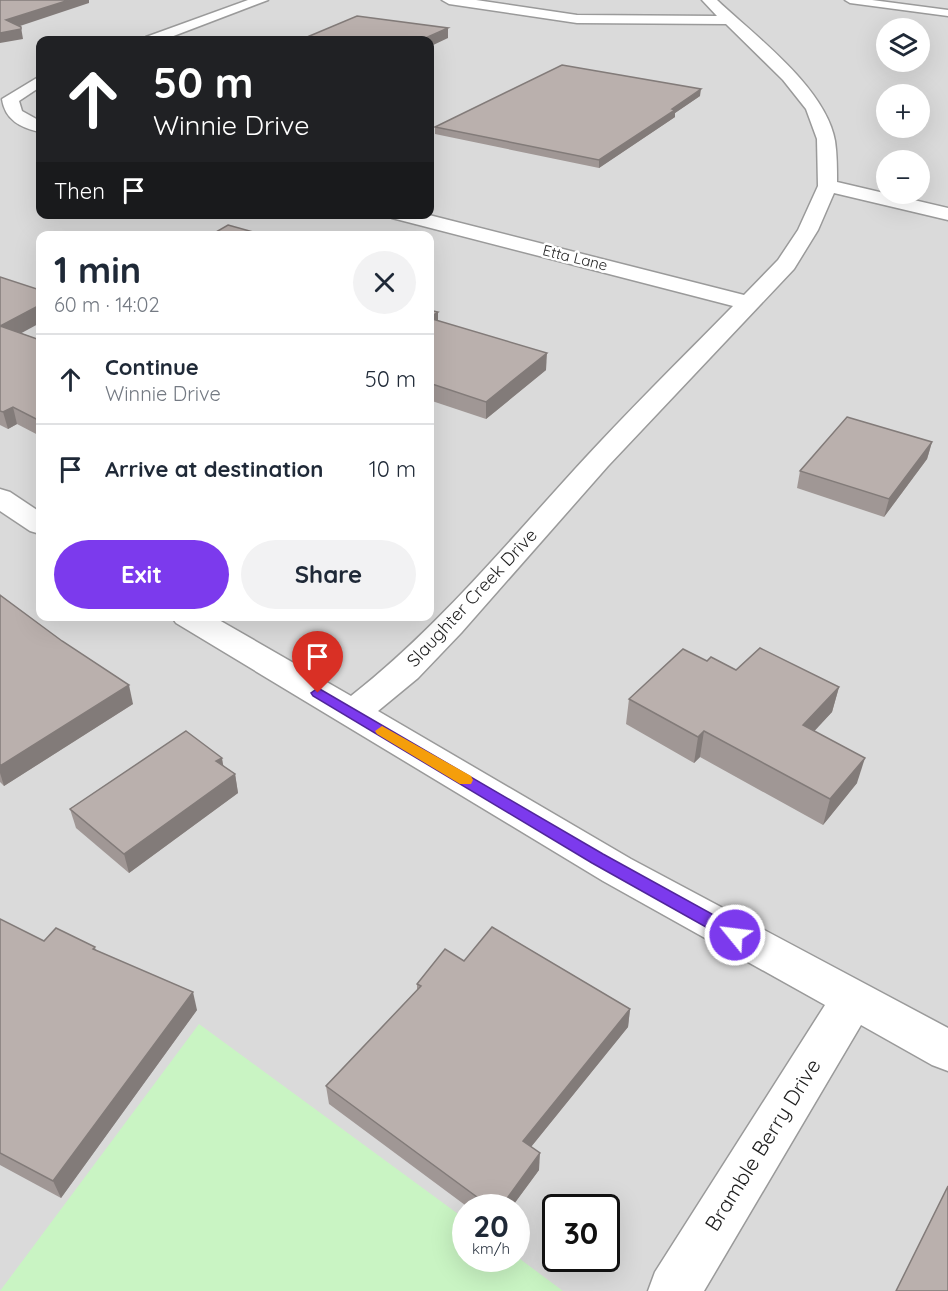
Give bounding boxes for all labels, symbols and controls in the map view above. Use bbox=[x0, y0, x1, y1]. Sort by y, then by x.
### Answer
map controls bbox=[876, 18, 930, 204]
button: layers bbox=[876, 18, 930, 72]
text: 50 m bbox=[153, 56, 253, 109]
icon: ahead bbox=[54, 60, 132, 138]
button: + bbox=[876, 84, 930, 138]
text: Winnie Drive bbox=[153, 108, 309, 142]
button: − bbox=[876, 150, 930, 204]
icon: arrive bbox=[117, 174, 150, 207]
text: Then bbox=[54, 177, 105, 205]
street label: Etta Lane bbox=[541, 240, 609, 275]
text: 1 min bbox=[54, 247, 141, 292]
button: close bbox=[353, 251, 416, 314]
text: 60 m · 14:02 bbox=[54, 292, 160, 317]
text: Continue bbox=[105, 353, 199, 381]
icon: ahead bbox=[54, 363, 87, 396]
text: 50 m bbox=[365, 365, 416, 393]
text: Winnie Drive bbox=[105, 381, 221, 406]
icon: arrive bbox=[54, 453, 87, 486]
text: Arrive at destination bbox=[105, 455, 323, 483]
text: 10 m bbox=[369, 455, 416, 483]
street label: Slaughter Creek Drive bbox=[401, 524, 542, 672]
button: Exit bbox=[54, 540, 229, 609]
button: Share bbox=[241, 540, 416, 609]
pin bbox=[292, 631, 343, 693]
icon: arrive bbox=[301, 640, 334, 673]
position arrow bbox=[703, 903, 767, 967]
street label: Bramble Berry Drive bbox=[699, 1054, 826, 1235]
speed limit sign: 30 bbox=[542, 1194, 620, 1272]
text: 20 bbox=[473, 1207, 509, 1245]
text: km/h bbox=[472, 1239, 510, 1258]

